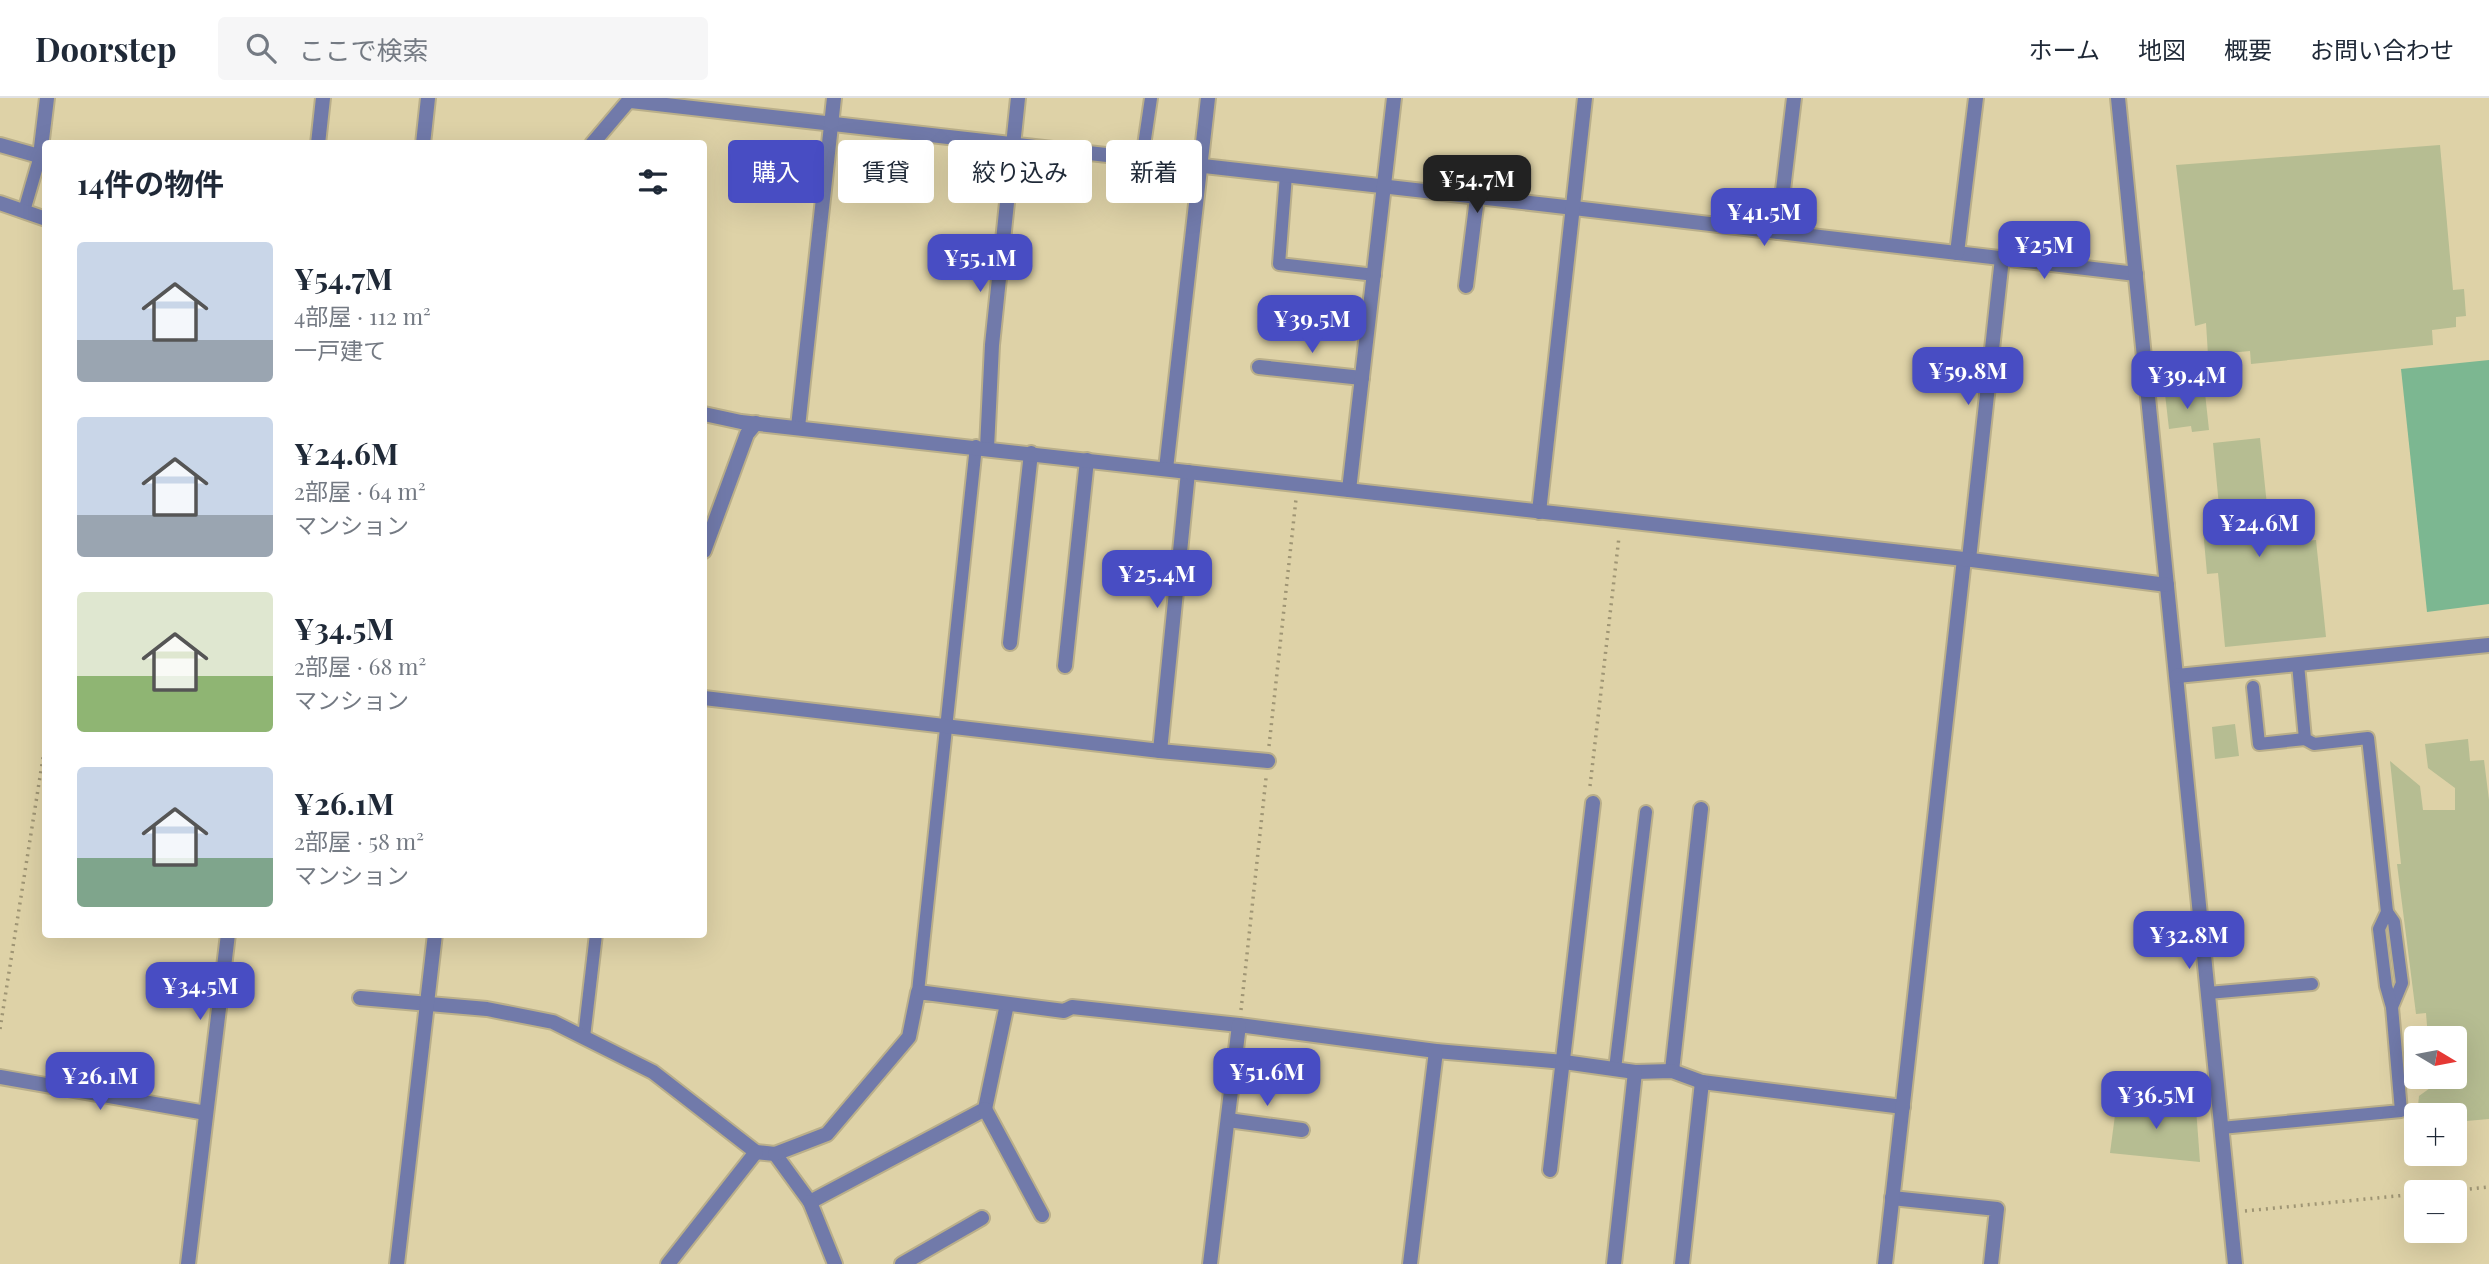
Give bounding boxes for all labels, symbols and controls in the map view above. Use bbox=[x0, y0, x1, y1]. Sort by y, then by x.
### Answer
search box bbox=[218, 17, 708, 80]
text: Doorstep bbox=[35, 26, 176, 70]
icon: search bbox=[242, 29, 280, 67]
text: ここで検索 bbox=[298, 32, 429, 67]
text: ホーム bbox=[2029, 33, 2100, 65]
text: 地図 bbox=[2138, 33, 2186, 65]
text: 概要 bbox=[2224, 33, 2272, 65]
text: お問い合わせ bbox=[2310, 33, 2454, 65]
chip: 購入 bbox=[728, 140, 824, 203]
chip: 賃貸 bbox=[838, 140, 934, 203]
chip: 絞り込み bbox=[948, 140, 1092, 203]
chip: 新着 bbox=[1106, 140, 1202, 203]
pin: ¥54.7M bbox=[1420, 156, 1534, 215]
text: ¥54.7M bbox=[1439, 162, 1515, 193]
text: 14件の物件 bbox=[77, 163, 224, 203]
icon: filters bbox=[634, 163, 672, 201]
pin: ¥41.5M bbox=[1707, 188, 1821, 248]
text: ¥41.5M bbox=[1727, 195, 1801, 226]
pin: ¥25M bbox=[2003, 222, 2085, 281]
text: ¥25M bbox=[2014, 228, 2074, 259]
pin: ¥55.1M bbox=[923, 234, 1037, 294]
text: ¥55.1M bbox=[943, 241, 1017, 272]
text: ¥54.7M bbox=[294, 258, 393, 298]
icon: home bbox=[133, 270, 217, 354]
pin: ¥39.5M bbox=[1255, 296, 1369, 355]
text: 4部屋 · 112 m² bbox=[294, 300, 431, 331]
text: ¥39.5M bbox=[1273, 302, 1351, 333]
text: 一戸建て bbox=[294, 334, 386, 365]
pin: ¥59.8M bbox=[1911, 348, 2025, 407]
pin: ¥39.4M bbox=[2130, 352, 2244, 411]
text: ¥59.8M bbox=[1928, 354, 2008, 385]
text: ¥39.4M bbox=[2147, 358, 2227, 389]
text: ¥24.6M bbox=[294, 433, 399, 473]
icon: home bbox=[133, 445, 217, 529]
text: 2部屋 · 64 m² bbox=[294, 475, 426, 506]
pin: ¥24.6M bbox=[2202, 500, 2316, 559]
text: ¥24.6M bbox=[2219, 506, 2299, 537]
text: マンション bbox=[294, 509, 409, 540]
pin: ¥25.4M bbox=[1100, 550, 1214, 610]
text: ¥25.4M bbox=[1118, 557, 1196, 588]
text: ¥34.5M bbox=[294, 608, 394, 648]
icon: home bbox=[133, 620, 217, 704]
text: 2部屋 · 68 m² bbox=[294, 650, 426, 681]
text: マンション bbox=[294, 684, 409, 715]
text: ¥26.1M bbox=[294, 783, 394, 823]
icon: home bbox=[133, 795, 217, 879]
text: 2部屋 · 58 m² bbox=[294, 825, 424, 856]
text: マンション bbox=[294, 859, 409, 890]
pin: ¥32.8M bbox=[2132, 912, 2246, 971]
text: ¥32.8M bbox=[2149, 918, 2229, 949]
pin: ¥34.5M bbox=[143, 962, 257, 1022]
text: ¥34.5M bbox=[162, 969, 238, 1000]
north arrow bbox=[2404, 1026, 2468, 1088]
map controls bbox=[2404, 1026, 2467, 1243]
pin: ¥51.6M bbox=[1210, 1048, 1324, 1108]
pin: ¥26.1M bbox=[43, 1052, 157, 1112]
text: ¥51.6M bbox=[1229, 1055, 1305, 1086]
text: ¥26.1M bbox=[62, 1059, 138, 1090]
pin: ¥36.5M bbox=[2099, 1072, 2213, 1131]
text: ¥36.5M bbox=[2117, 1078, 2195, 1109]
button: + bbox=[2404, 1103, 2467, 1166]
button: − bbox=[2404, 1180, 2467, 1243]

